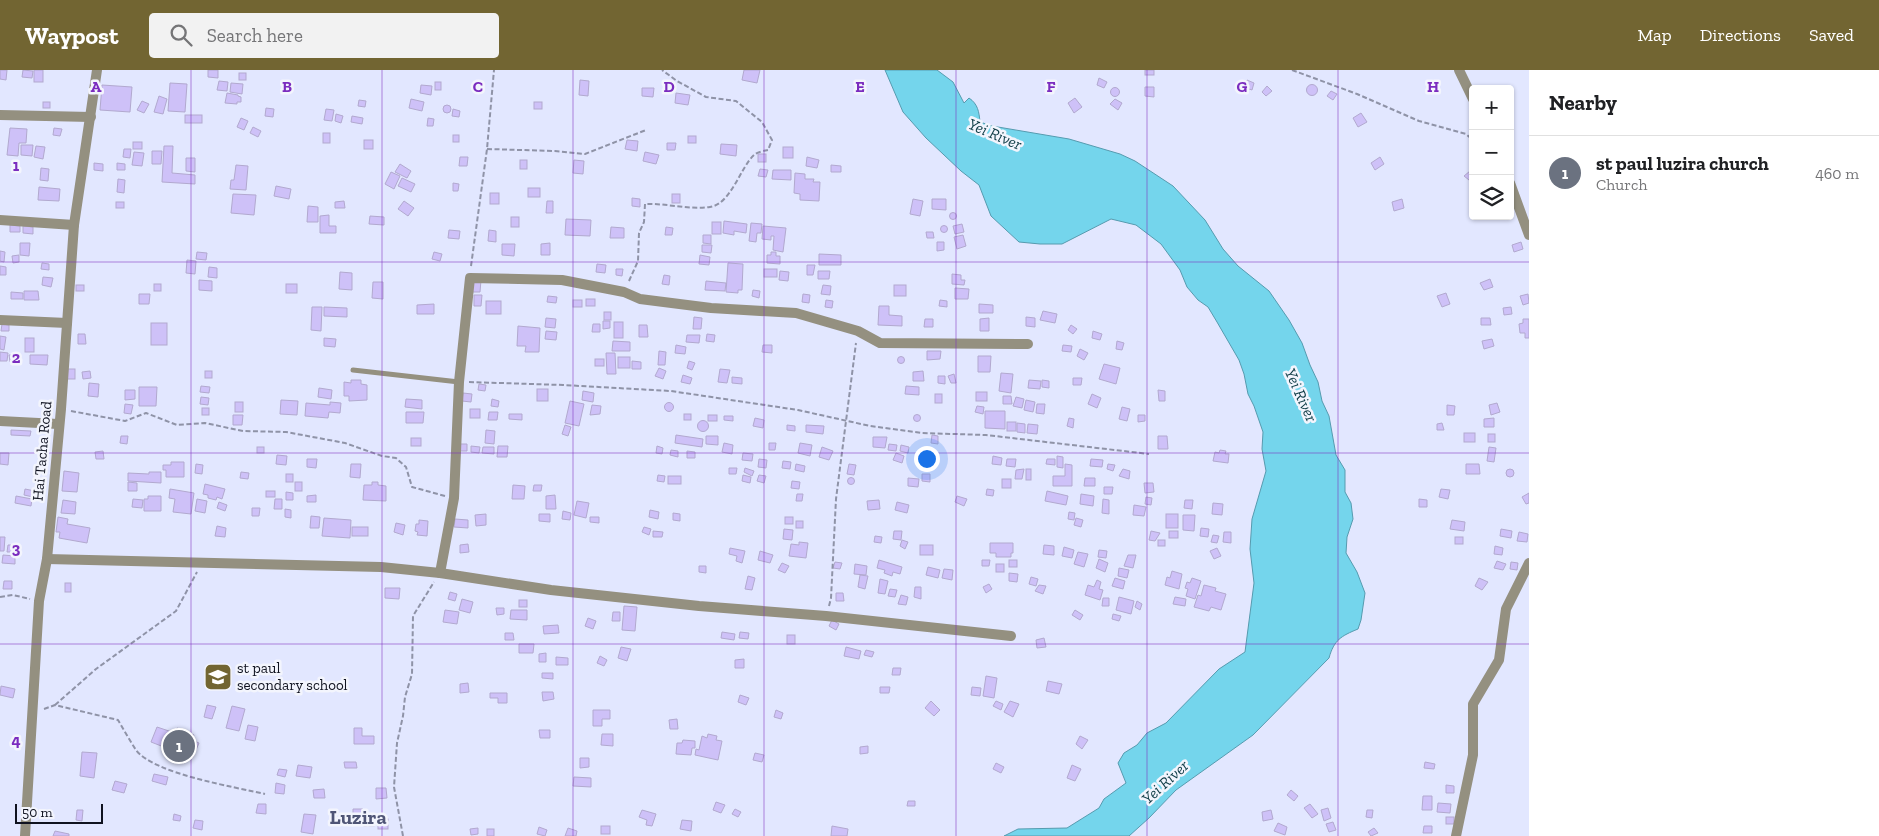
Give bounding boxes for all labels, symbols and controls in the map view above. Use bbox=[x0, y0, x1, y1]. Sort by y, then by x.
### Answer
search box bbox=[149, 13, 499, 58]
text: Waypost bbox=[25, 21, 119, 50]
icon: search bbox=[167, 21, 195, 49]
text: Search here bbox=[207, 24, 303, 47]
text: Map bbox=[1637, 24, 1672, 46]
text: Directions bbox=[1700, 24, 1781, 46]
text: Saved bbox=[1809, 24, 1854, 46]
text: A bbox=[91, 77, 102, 96]
text: B bbox=[282, 77, 292, 96]
text: C bbox=[473, 77, 483, 96]
text: D bbox=[663, 77, 675, 96]
text: E bbox=[855, 77, 865, 96]
text: F bbox=[1046, 77, 1056, 96]
text: G bbox=[1237, 77, 1248, 96]
text: H bbox=[1427, 77, 1439, 96]
map controls bbox=[1469, 85, 1514, 220]
button: + bbox=[1469, 85, 1514, 130]
text: Nearby bbox=[1549, 90, 1617, 115]
water label: Yei River bbox=[965, 114, 1025, 154]
button: − bbox=[1469, 130, 1514, 175]
text: st paul luzira church bbox=[1596, 152, 1769, 175]
text: 1 bbox=[13, 156, 20, 175]
text: 1 bbox=[1562, 164, 1568, 183]
text: 460 m bbox=[1815, 164, 1859, 183]
button: layers bbox=[1469, 175, 1514, 220]
text: Church bbox=[1596, 175, 1647, 194]
text: 2 bbox=[12, 348, 21, 367]
water label: Yei River bbox=[1281, 365, 1321, 425]
street label: Hai Tacha Road bbox=[29, 400, 55, 502]
your location bbox=[914, 446, 940, 472]
text: 3 bbox=[12, 539, 21, 558]
place label: st paul secondary school bbox=[237, 659, 348, 694]
school or university icon: st paul secondary school bbox=[203, 662, 233, 692]
pin: 1 bbox=[163, 727, 195, 765]
text: 4 bbox=[11, 731, 21, 750]
water label: Yei River bbox=[1138, 756, 1193, 808]
scale bar bbox=[15, 801, 102, 824]
text: 50 m bbox=[22, 804, 53, 821]
district label: Luzira bbox=[329, 805, 387, 829]

